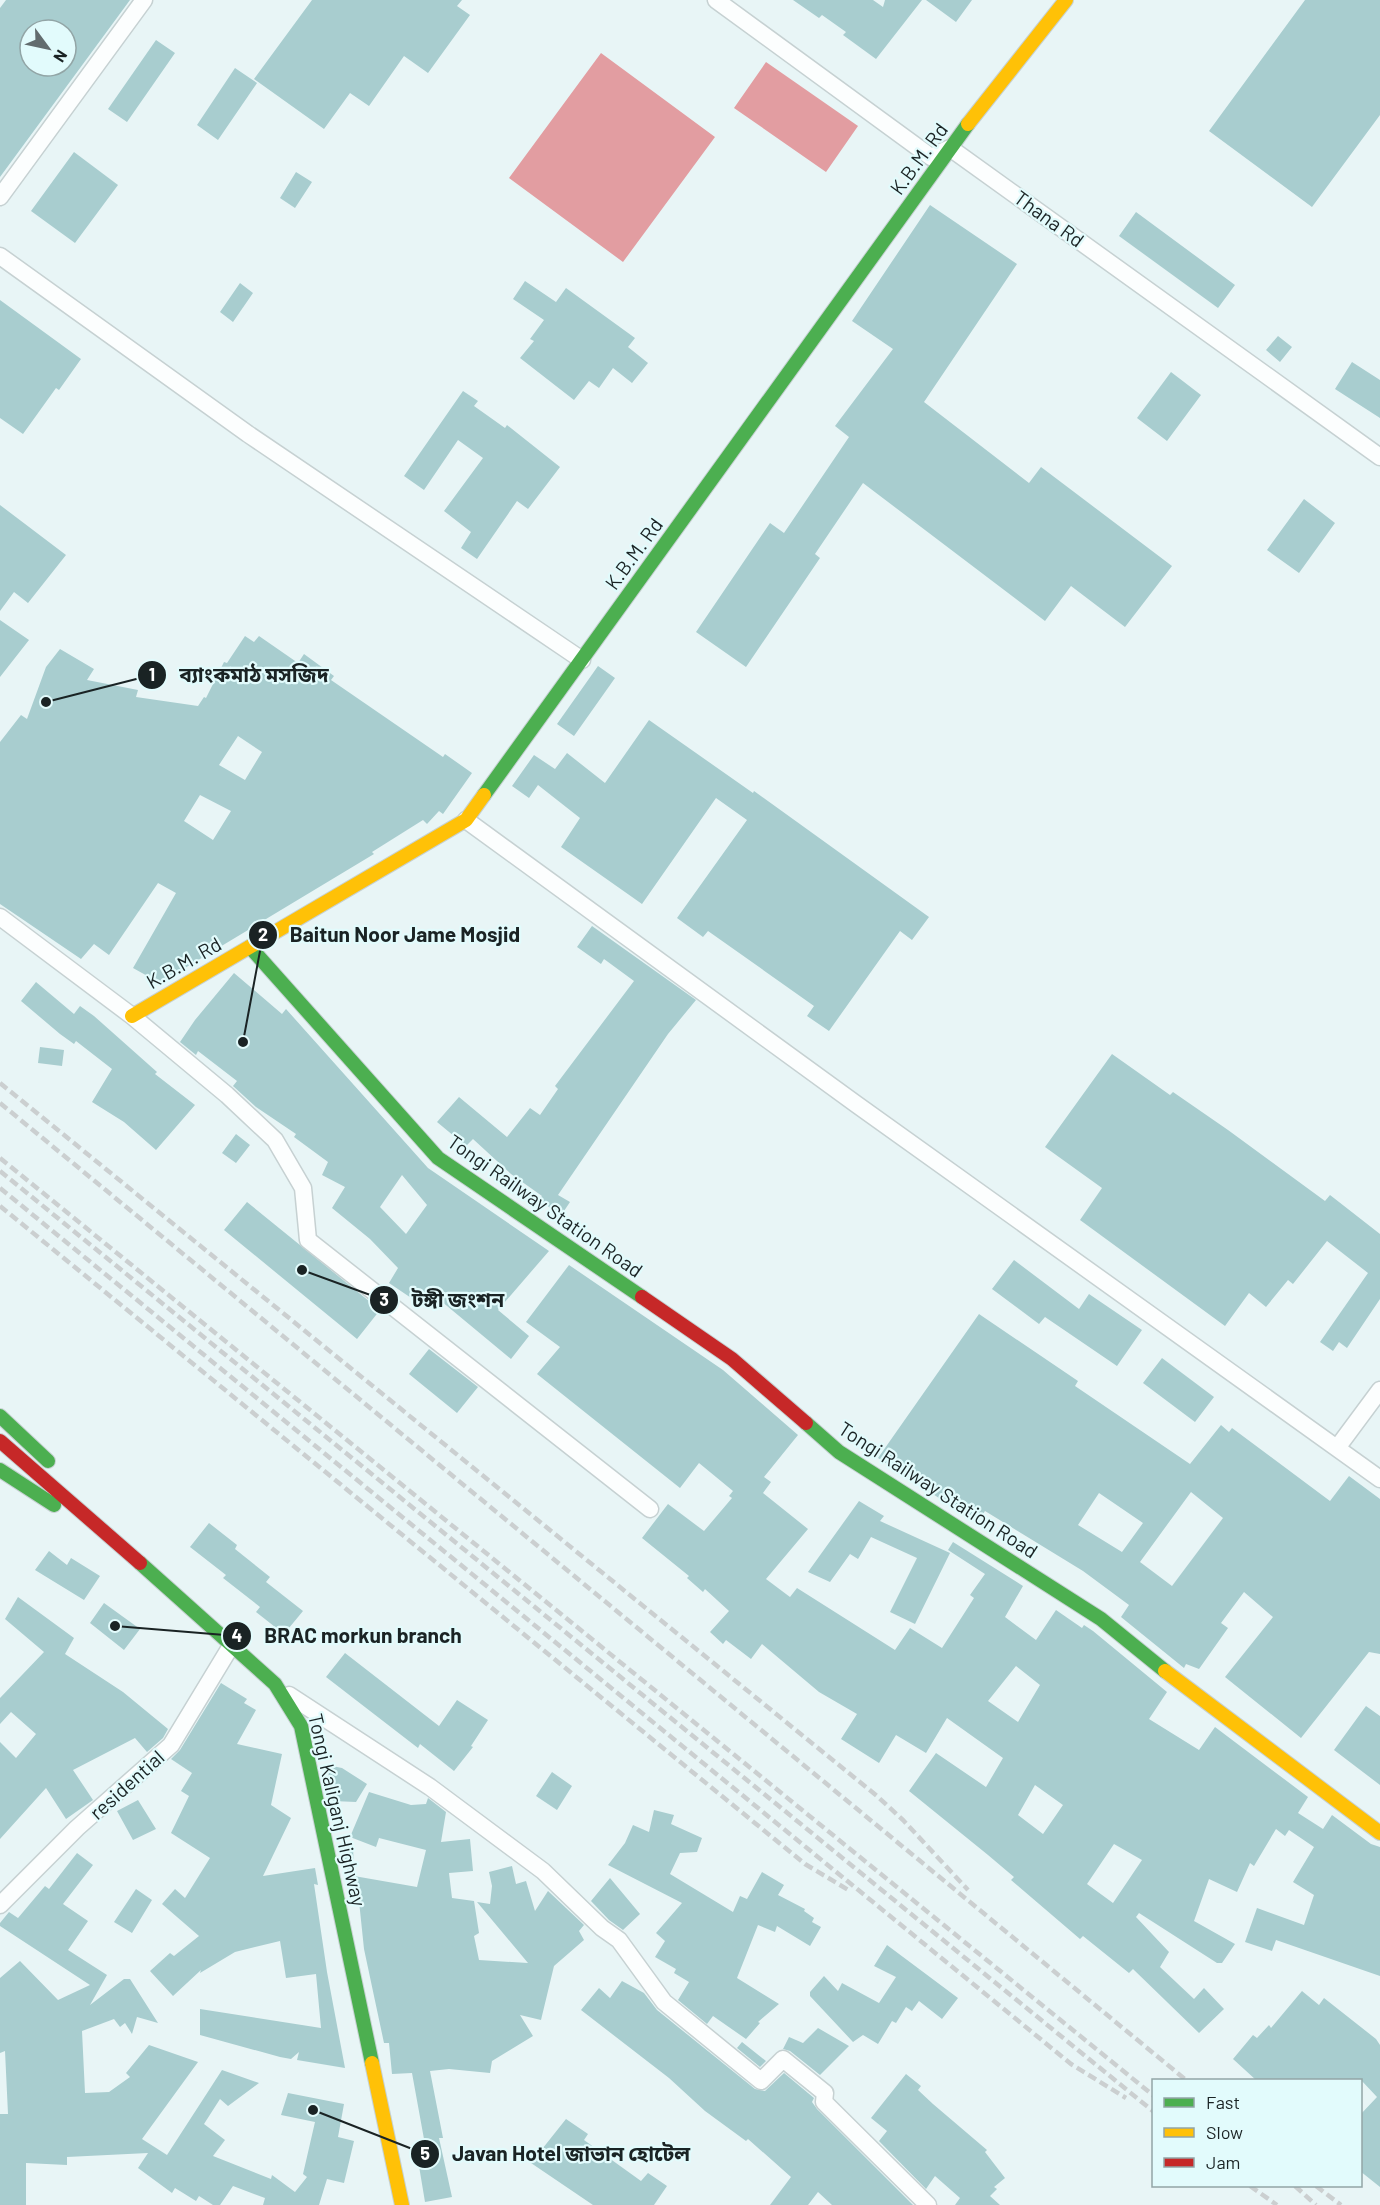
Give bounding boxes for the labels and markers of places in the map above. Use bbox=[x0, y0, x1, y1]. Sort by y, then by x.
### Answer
callout: ব্যাংকমাঠ মসজিদ bbox=[137, 655, 340, 694]
callout: Baitun Noor Jame Mosjid bbox=[248, 916, 533, 955]
callout: টঙ্গী জংশন bbox=[369, 1280, 516, 1319]
callout: BRAC morkun branch bbox=[222, 1616, 473, 1655]
callout: Javan Hotel জাভান হোটেল bbox=[410, 2134, 702, 2173]

